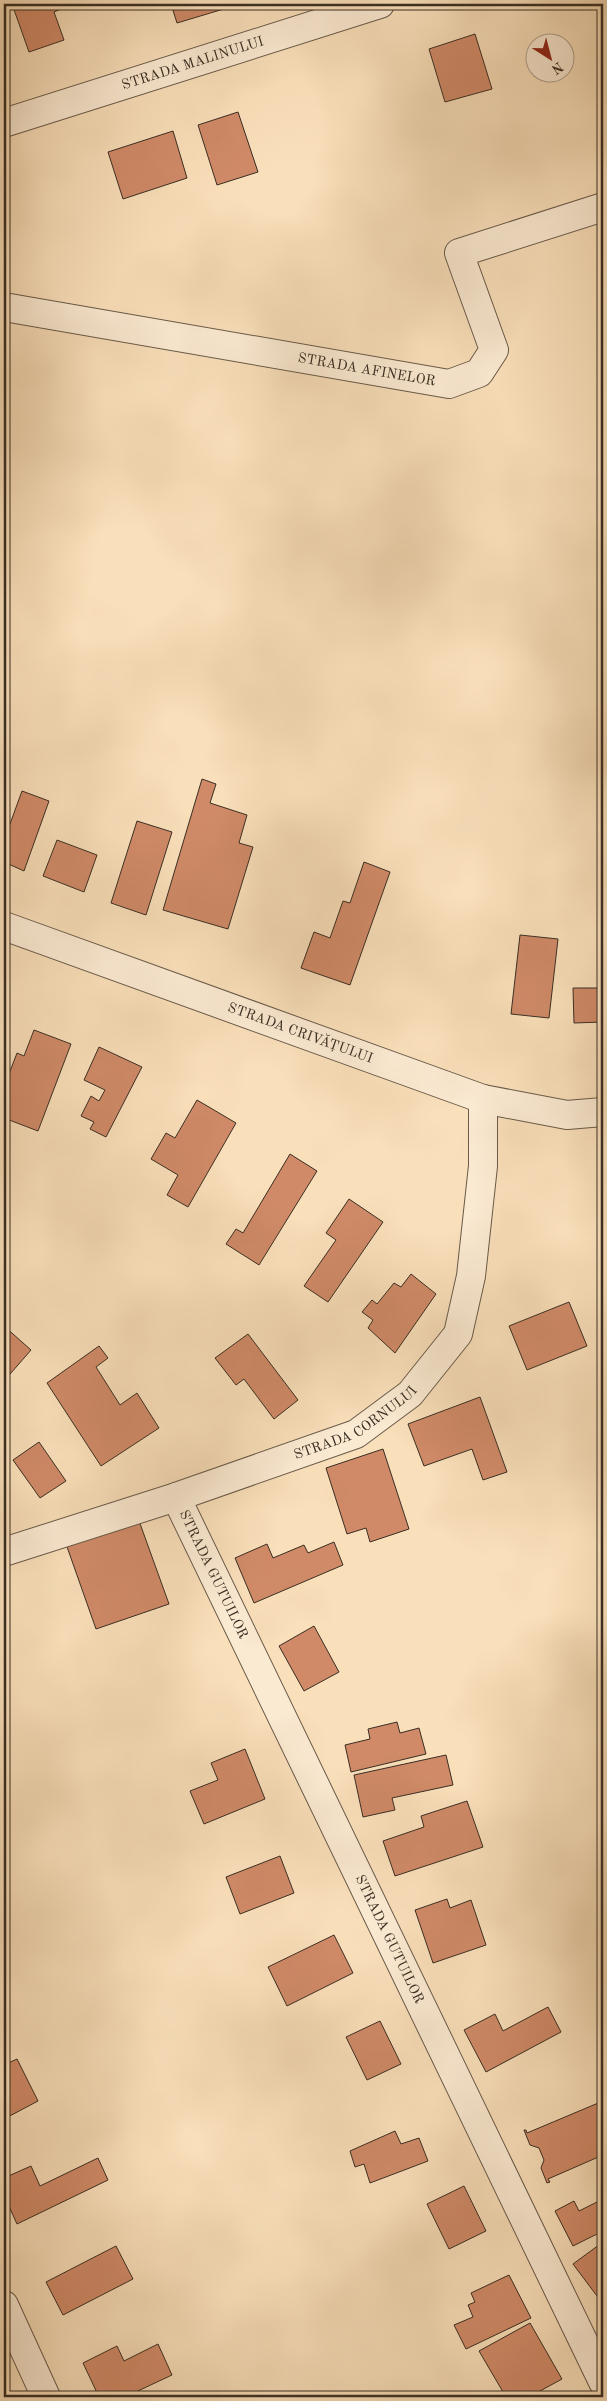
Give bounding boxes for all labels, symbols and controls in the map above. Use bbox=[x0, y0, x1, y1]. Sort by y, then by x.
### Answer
north arrow bbox=[524, 32, 574, 82]
street label: STRADA MALINULUI bbox=[120, 34, 266, 92]
text: N bbox=[548, 59, 565, 77]
street label: STRADA AFINELOR bbox=[297, 351, 437, 389]
street label: STRADA CRIVĂȚULUI bbox=[226, 1000, 375, 1066]
street label: STRADA CORNULUI bbox=[292, 1384, 420, 1462]
street label: STRADA GUTUILOR bbox=[176, 1508, 250, 1641]
street label: STRADA GUTUILOR bbox=[352, 1873, 426, 2006]

